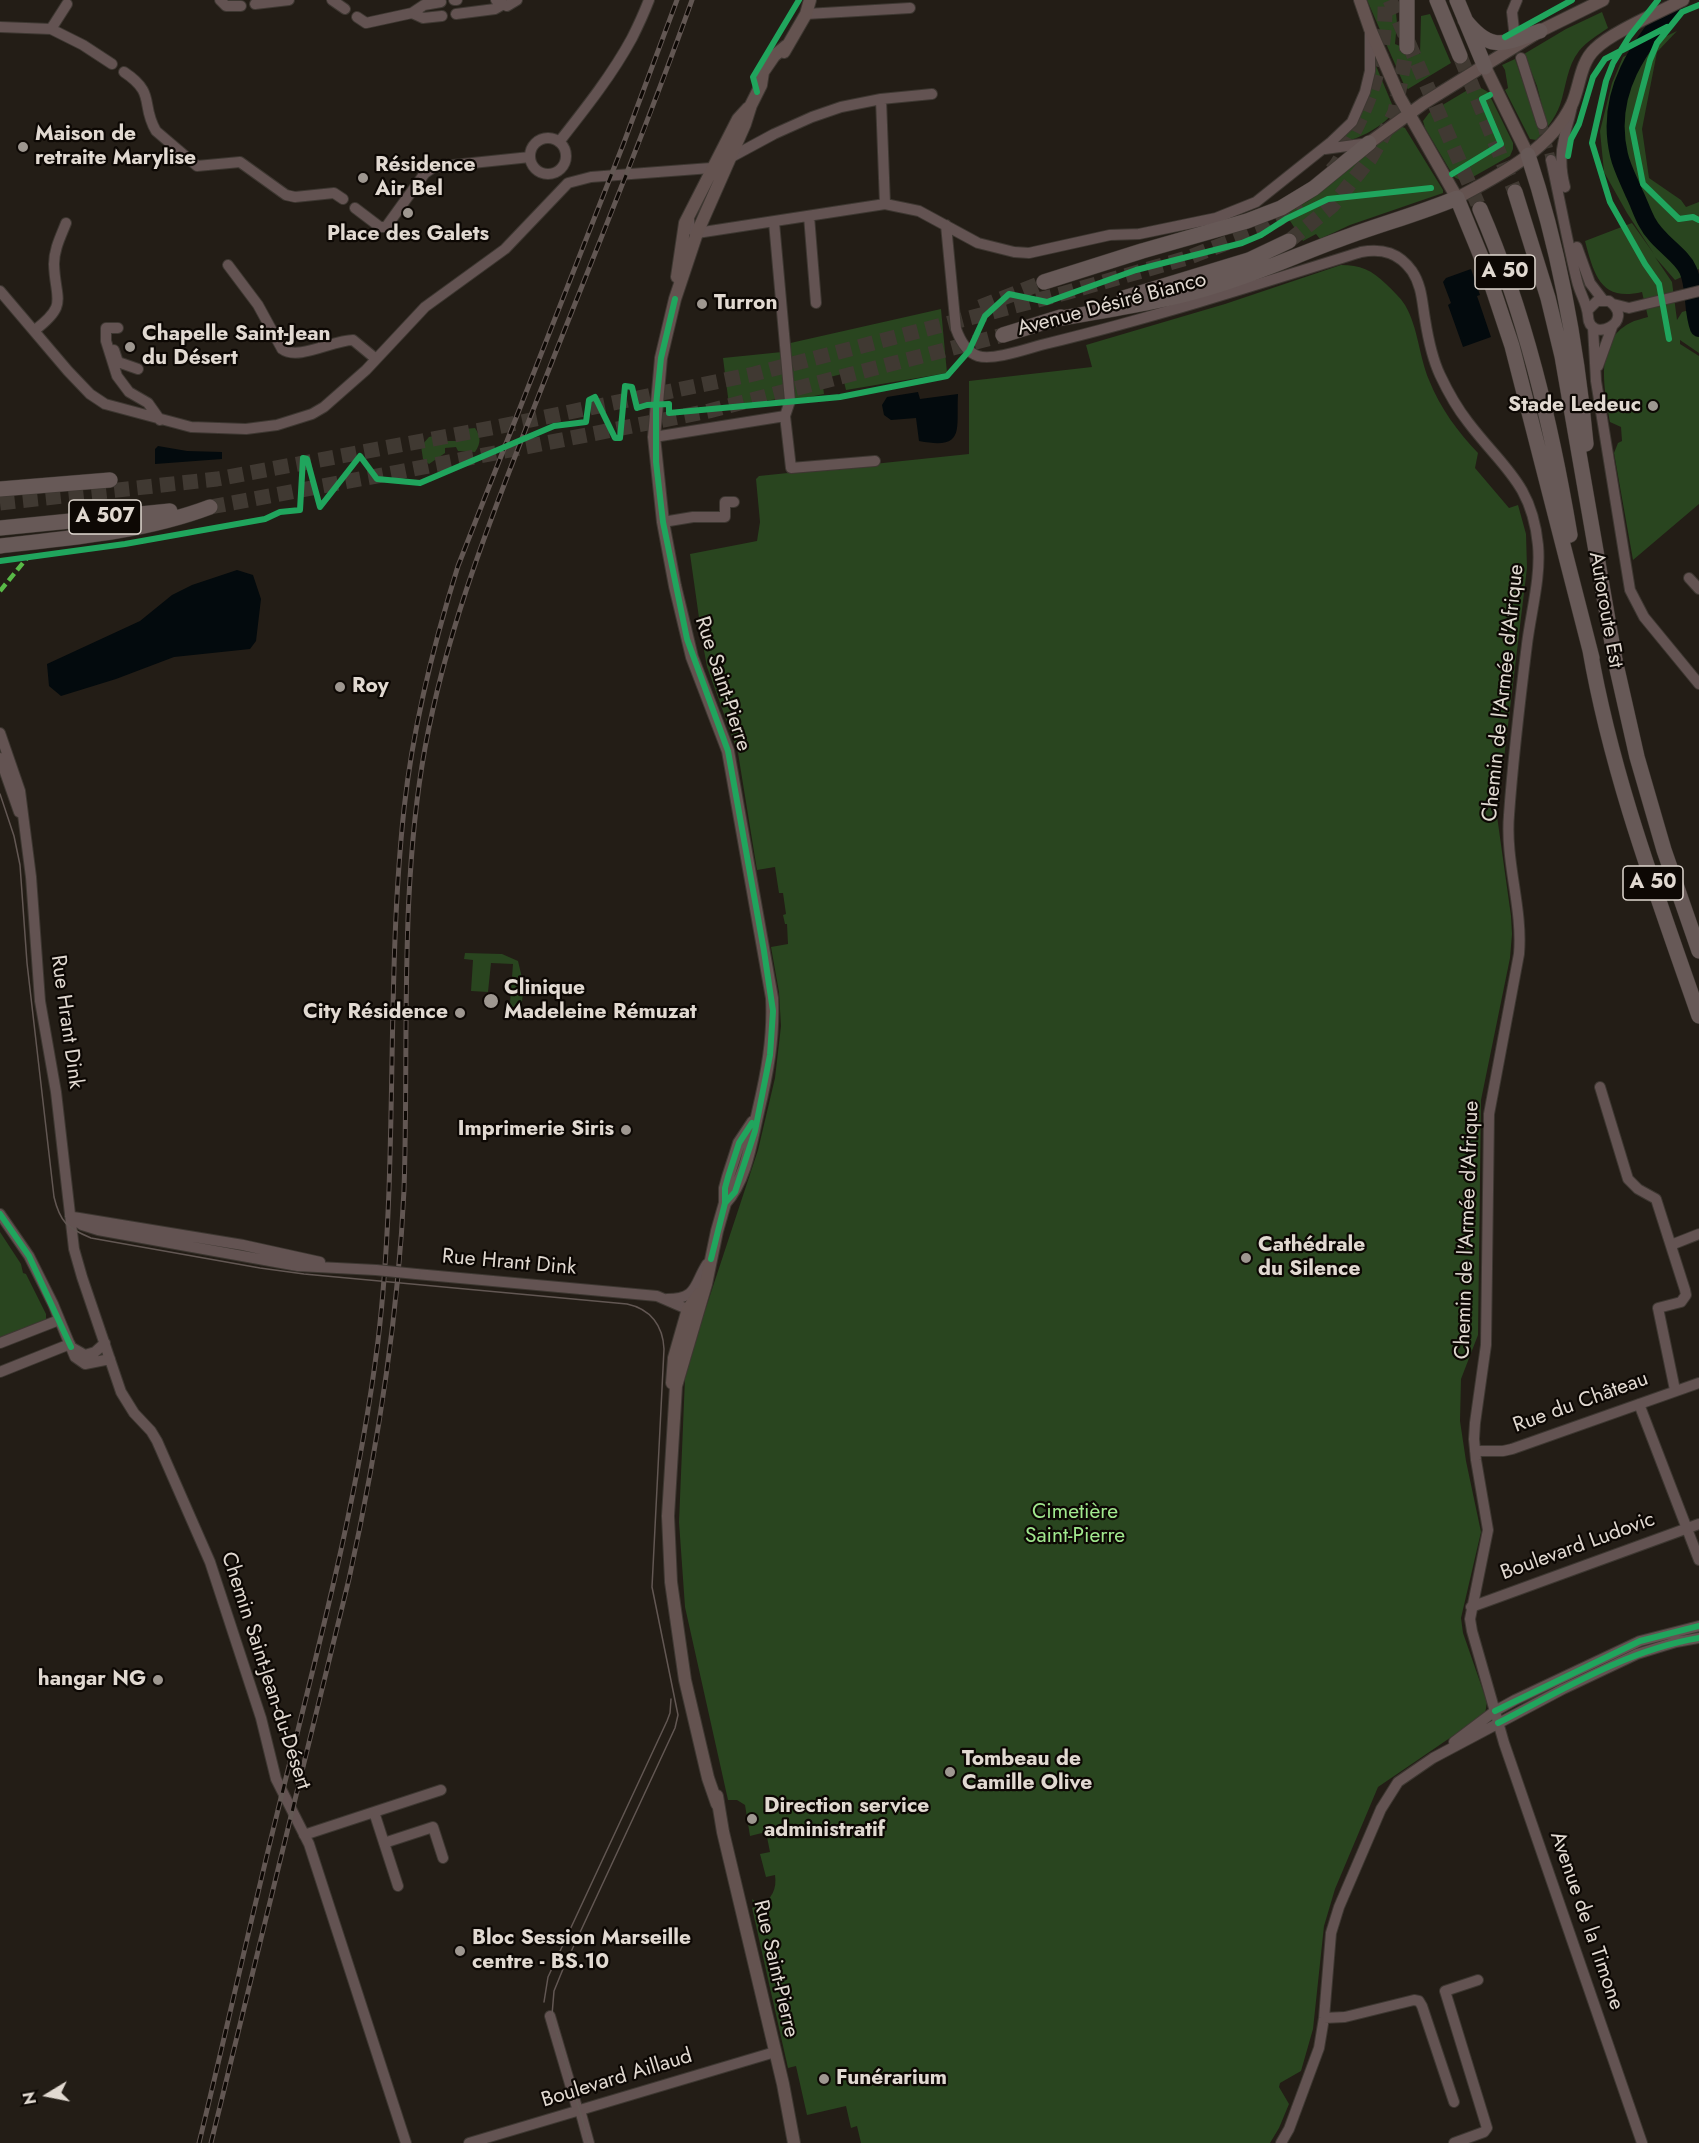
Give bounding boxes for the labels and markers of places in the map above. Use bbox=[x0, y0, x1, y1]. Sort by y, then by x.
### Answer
place label: Maison de retraite Marylise bbox=[35, 122, 196, 172]
marker: Maison de retraite Marylise bbox=[16, 140, 30, 154]
place label: Résidence Air Bel bbox=[375, 153, 475, 203]
marker: Résidence Air Bel bbox=[356, 171, 370, 185]
marker: Place des Galets bbox=[401, 206, 415, 220]
place label: Place des Galets bbox=[327, 222, 489, 248]
place label: Turron bbox=[714, 291, 778, 317]
marker: Turron bbox=[695, 297, 709, 311]
place label: Chapelle Saint-Jean du Désert bbox=[142, 322, 331, 372]
marker: Chapelle Saint-Jean du Désert bbox=[123, 340, 137, 354]
place label: Stade Ledeuc bbox=[1508, 393, 1641, 419]
marker: Stade Ledeuc bbox=[1646, 399, 1660, 413]
place label: Roy bbox=[352, 674, 389, 700]
marker: Roy bbox=[333, 680, 347, 694]
place label: Clinique Madeleine Rémuzat bbox=[504, 976, 697, 1026]
marker: Clinique Madeleine Rémuzat bbox=[482, 992, 500, 1010]
place label: City Résidence bbox=[303, 1000, 448, 1026]
marker: City Résidence bbox=[453, 1006, 467, 1020]
place label: Imprimerie Siris bbox=[458, 1117, 614, 1143]
marker: Imprimerie Siris bbox=[619, 1123, 633, 1137]
place label: Cathédrale du Silence bbox=[1258, 1233, 1365, 1283]
marker: Cathédrale du Silence bbox=[1239, 1251, 1253, 1265]
place label: hangar NG bbox=[38, 1667, 146, 1693]
marker: hangar NG bbox=[151, 1673, 165, 1687]
place label: Tombeau de Camille Olive bbox=[962, 1747, 1092, 1797]
marker: Tombeau de Camille Olive bbox=[943, 1765, 957, 1779]
place label: Direction service administratif bbox=[764, 1794, 929, 1844]
marker: Direction service administratif bbox=[745, 1812, 759, 1826]
place label: Bloc Session Marseille centre - BS.10 bbox=[472, 1926, 691, 1976]
marker: Bloc Session Marseille centre - BS.10 bbox=[453, 1944, 467, 1958]
place label: Funérarium bbox=[836, 2066, 947, 2092]
marker: Funérarium bbox=[817, 2072, 831, 2086]

